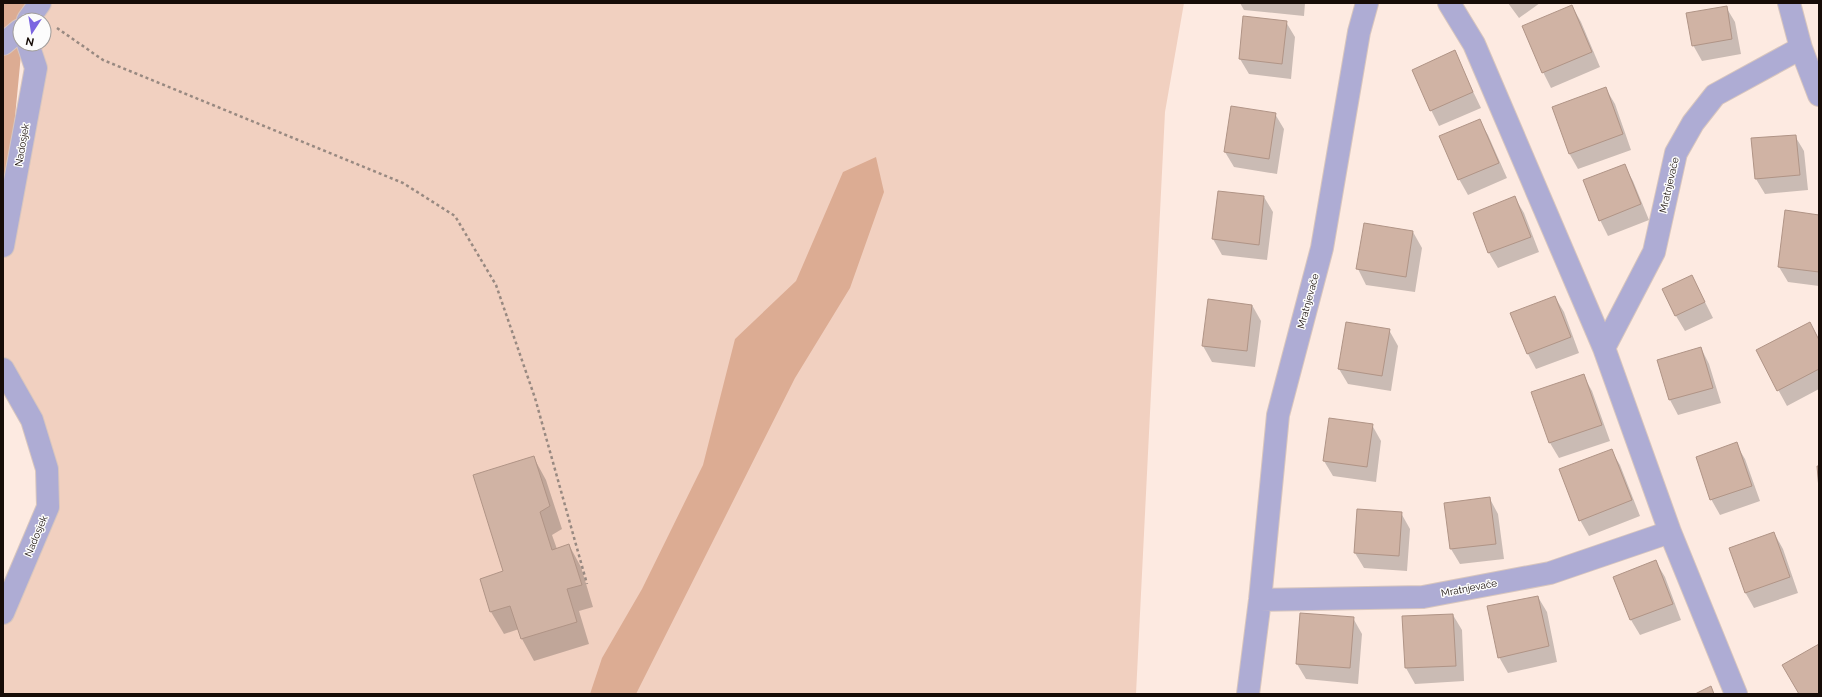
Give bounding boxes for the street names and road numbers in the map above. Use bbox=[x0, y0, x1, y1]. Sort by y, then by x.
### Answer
street label: Nadosjek bbox=[13, 122, 31, 167]
street label: Mratnjevače bbox=[1657, 156, 1681, 214]
street label: Mratnjevače bbox=[1295, 272, 1321, 330]
street label: Nadosjek bbox=[22, 513, 50, 558]
street label: Mratnjevače bbox=[1440, 577, 1498, 599]

